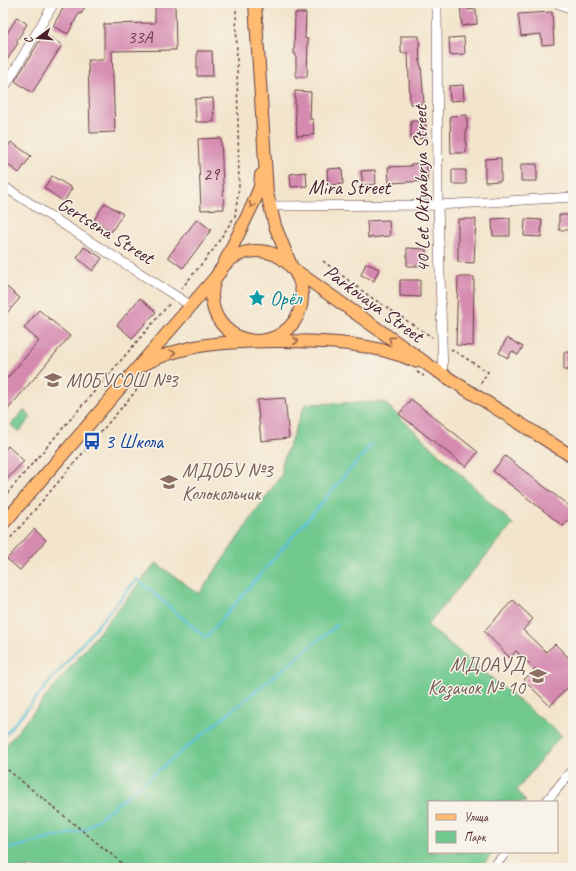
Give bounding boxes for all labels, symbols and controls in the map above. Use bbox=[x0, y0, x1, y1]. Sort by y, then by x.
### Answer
north arrow bbox=[18, 18, 58, 58]
house number: 33А bbox=[127, 26, 154, 48]
text: С bbox=[20, 35, 36, 45]
street label: 40 Let Oktyabrya Street bbox=[408, 103, 435, 273]
house number: 29 bbox=[203, 163, 221, 185]
street label: Mira Street bbox=[308, 175, 392, 200]
street label: Gertsena Street bbox=[53, 191, 160, 271]
one-way arrow bbox=[249, 201, 257, 209]
street label: Parkovaya Street bbox=[319, 259, 430, 349]
place label: Орёл bbox=[270, 286, 303, 311]
place icon: Орёл bbox=[247, 288, 267, 308]
one-way arrow bbox=[388, 336, 395, 344]
one-way arrow bbox=[293, 337, 299, 345]
one-way arrow bbox=[169, 349, 176, 358]
place label: МОБУСОШ №3 bbox=[66, 368, 180, 393]
school or university icon: МОБУСОШ №3 bbox=[43, 370, 63, 390]
place label: 3 Школа bbox=[105, 429, 165, 454]
bus stop icon: 3 Школа bbox=[82, 431, 102, 451]
place label: МДОБУ №3 Колокольчик bbox=[182, 458, 275, 506]
school or university icon: МДОБУ №3 Колокольчик bbox=[159, 472, 179, 492]
place label: МДОАУД Казачок № 10 bbox=[428, 652, 527, 701]
school or university icon: МДОАУД Казачок № 10 bbox=[528, 666, 548, 686]
legend bbox=[428, 801, 558, 853]
text: Улица bbox=[464, 809, 489, 825]
text: Парк bbox=[464, 829, 487, 845]

